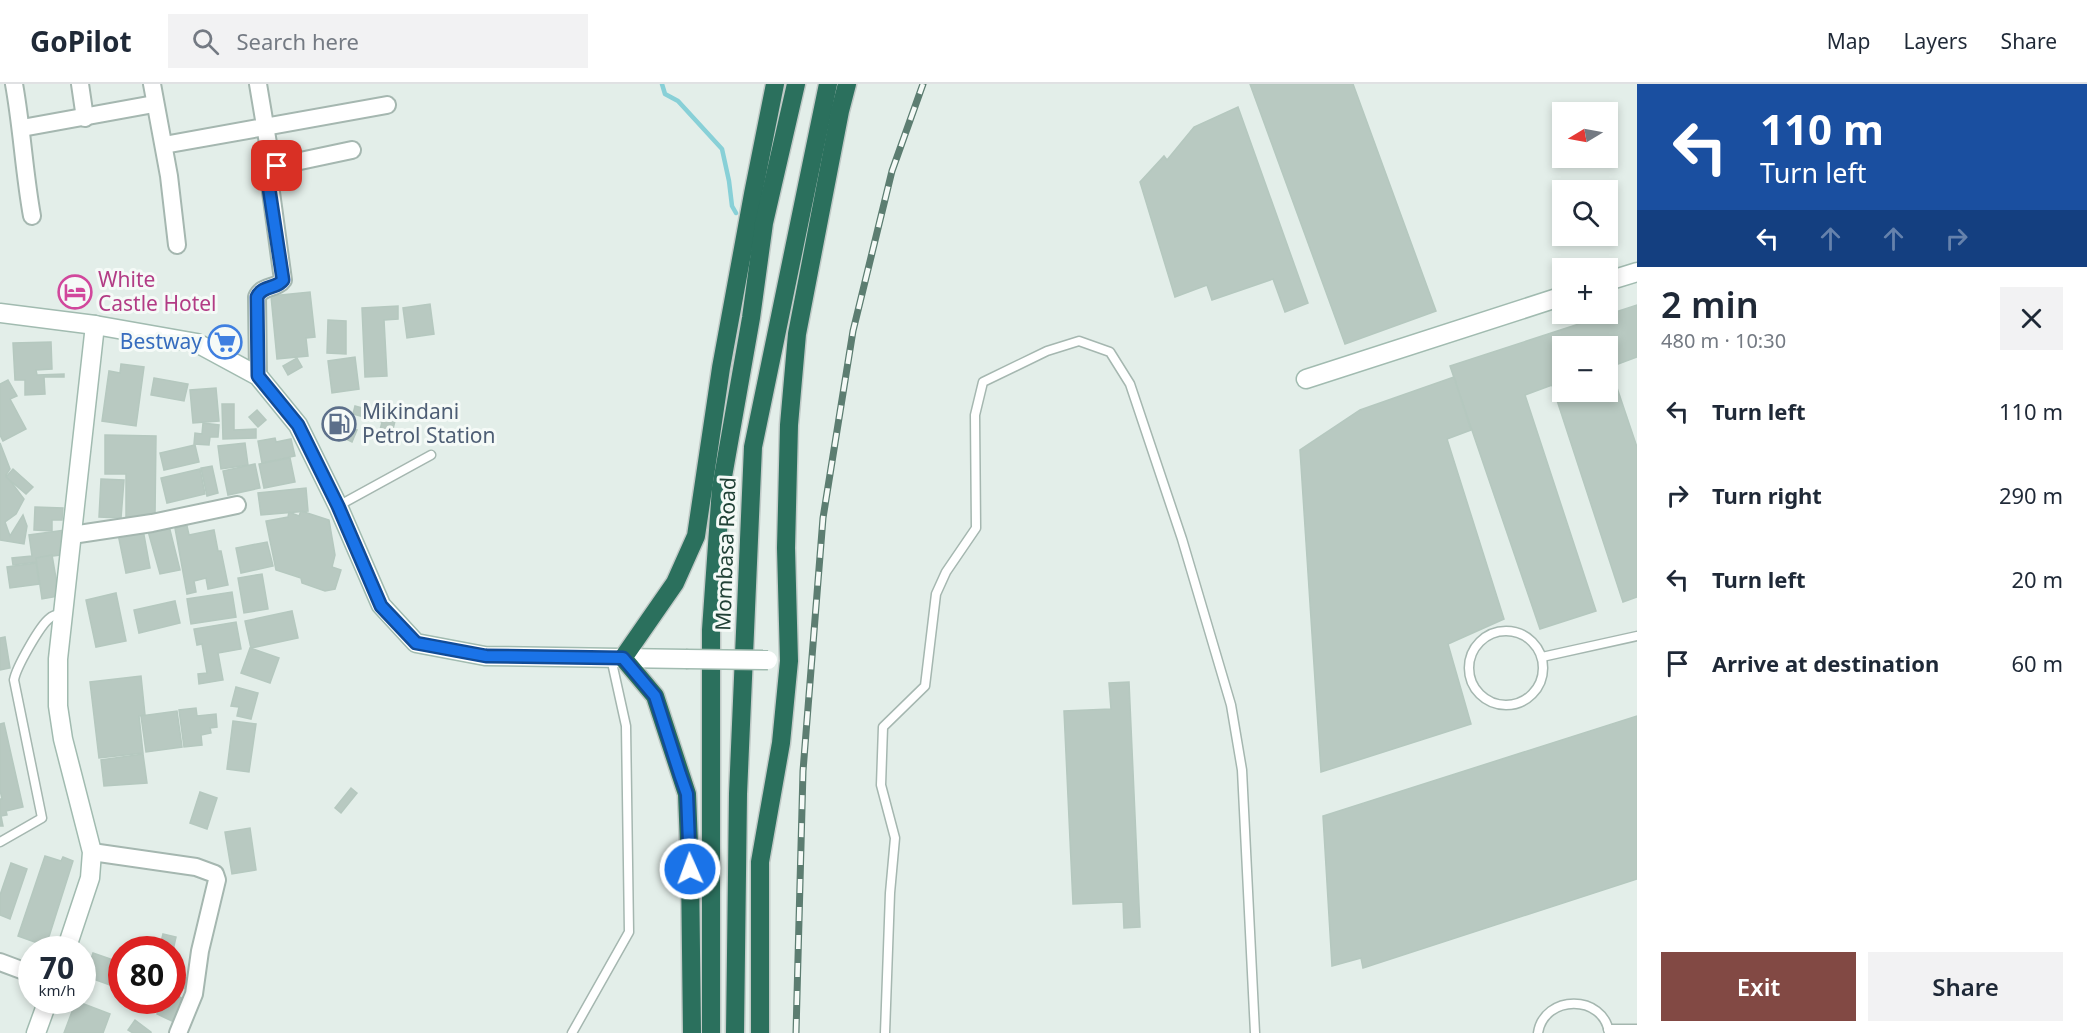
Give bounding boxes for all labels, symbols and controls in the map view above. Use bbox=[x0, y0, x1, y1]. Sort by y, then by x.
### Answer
search box bbox=[168, 14, 588, 68]
text: GoPilot bbox=[30, 22, 132, 60]
icon: search bbox=[189, 25, 222, 58]
text: Search here bbox=[237, 26, 359, 56]
text: Map bbox=[1827, 27, 1871, 55]
text: Layers bbox=[1904, 27, 1968, 55]
text: Share bbox=[2001, 27, 2057, 55]
text: 110 m bbox=[1760, 100, 1884, 157]
north arrow bbox=[1552, 102, 1618, 168]
map controls bbox=[1552, 102, 1618, 402]
icon: left bbox=[1661, 108, 1739, 186]
pin bbox=[251, 140, 302, 191]
icon: arrive bbox=[260, 149, 293, 182]
text: Turn left bbox=[1760, 154, 1866, 191]
button: search bbox=[1552, 180, 1618, 246]
icon: left bbox=[1751, 222, 1784, 255]
icon: ahead bbox=[1814, 222, 1847, 255]
icon: ahead bbox=[1877, 222, 1910, 255]
icon: right bbox=[1940, 222, 1973, 255]
button: + bbox=[1552, 258, 1618, 324]
place label: White Castle Hotel bbox=[98, 265, 217, 317]
hotel icon: White Castle Hotel bbox=[57, 274, 93, 310]
text: 2 min bbox=[1661, 280, 1759, 329]
button: close bbox=[2000, 287, 2063, 350]
supermarket icon: Bestway bbox=[207, 324, 243, 360]
place label: Bestway bbox=[120, 327, 202, 355]
text: 480 m · 10:30 bbox=[1661, 327, 1786, 354]
button: − bbox=[1552, 336, 1618, 402]
icon: left bbox=[1661, 395, 1694, 428]
text: Turn left bbox=[1712, 396, 1806, 426]
text: 110 m bbox=[1999, 396, 2063, 426]
place label: Mikindani Petrol Station bbox=[362, 397, 496, 449]
fuel station icon: Mikindani Petrol Station bbox=[321, 406, 357, 442]
street label: Mombasa Road bbox=[708, 477, 742, 631]
icon: right bbox=[1661, 479, 1694, 512]
text: Turn right bbox=[1712, 480, 1822, 510]
text: 290 m bbox=[1999, 480, 2063, 510]
icon: left bbox=[1661, 563, 1694, 596]
text: Turn left bbox=[1712, 564, 1806, 594]
text: 20 m bbox=[2012, 564, 2063, 594]
icon: arrive bbox=[1661, 647, 1694, 680]
text: Arrive at destination bbox=[1712, 648, 1939, 678]
text: 60 m bbox=[2012, 648, 2063, 678]
position arrow bbox=[658, 837, 722, 901]
speed limit sign: 80 bbox=[108, 936, 186, 1014]
text: 70 bbox=[40, 947, 74, 988]
button: Exit bbox=[1661, 952, 1856, 1021]
button: Share bbox=[1868, 952, 2063, 1021]
text: km/h bbox=[39, 980, 75, 1000]

